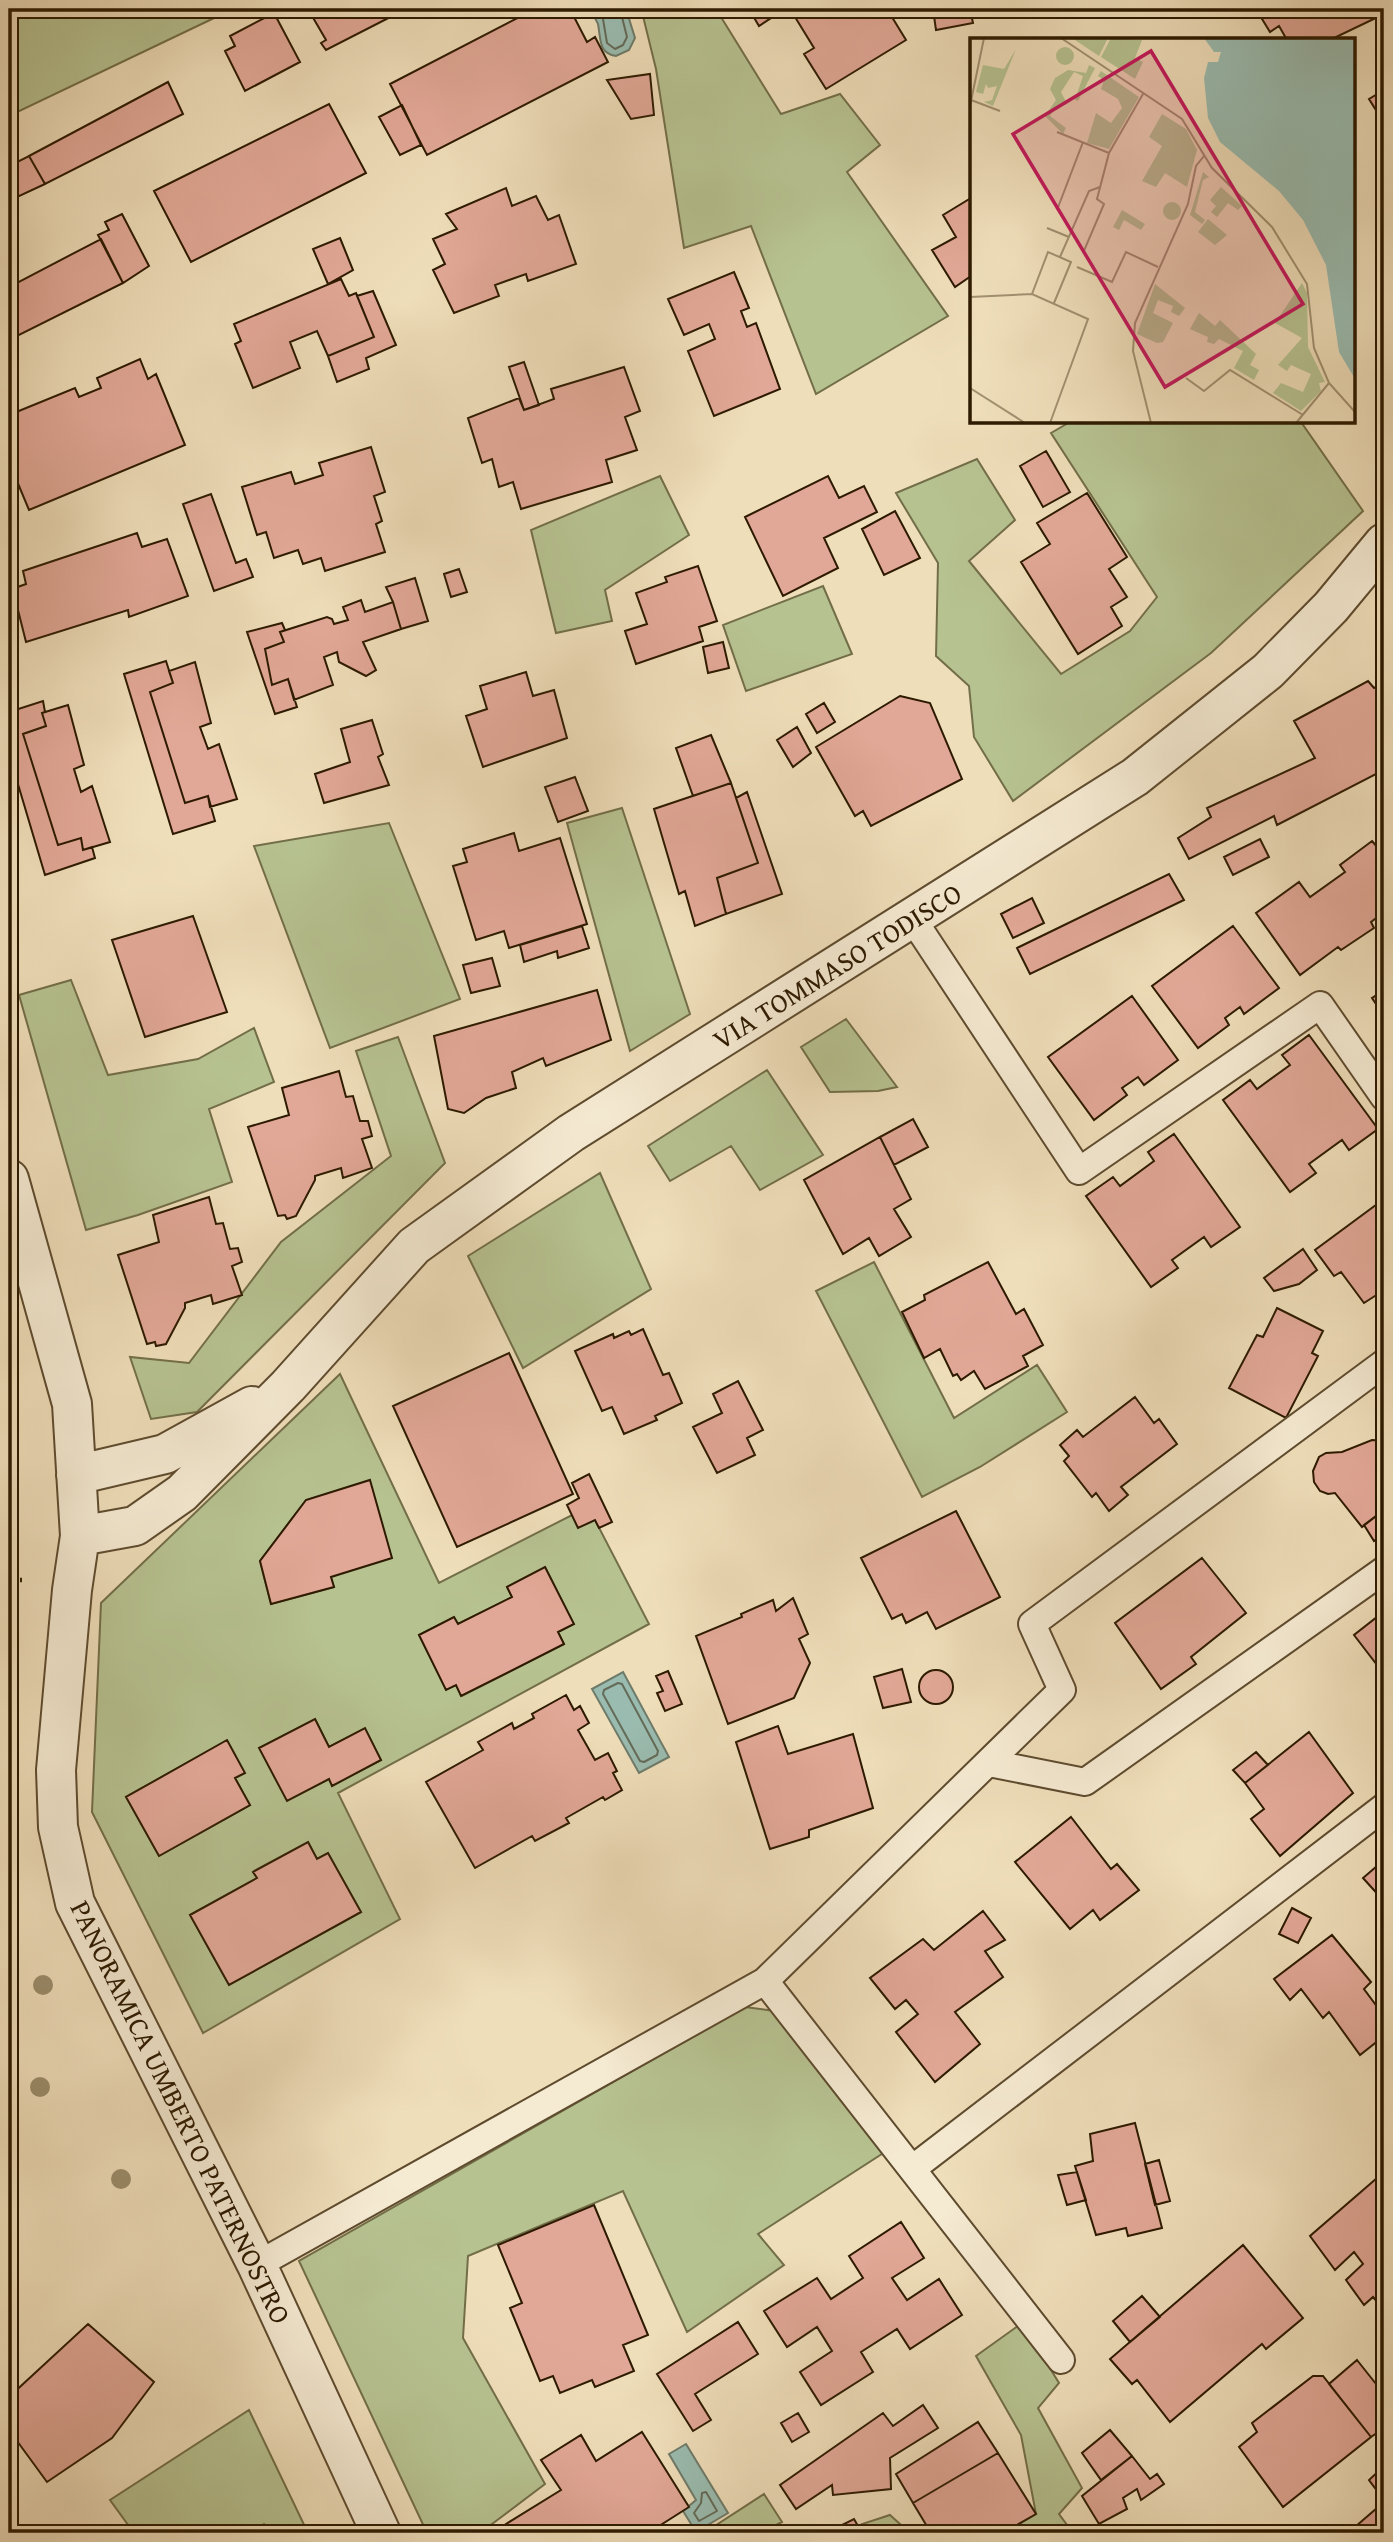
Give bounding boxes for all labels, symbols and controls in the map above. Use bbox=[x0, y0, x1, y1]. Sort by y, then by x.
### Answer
inset map bbox=[970, 38, 1354, 424]
street label: VIA TOMMASO TODISCO bbox=[704, 872, 969, 1059]
street label: PANORAMICA UMBERTO PATERNOSTRO bbox=[61, 1893, 302, 2330]

